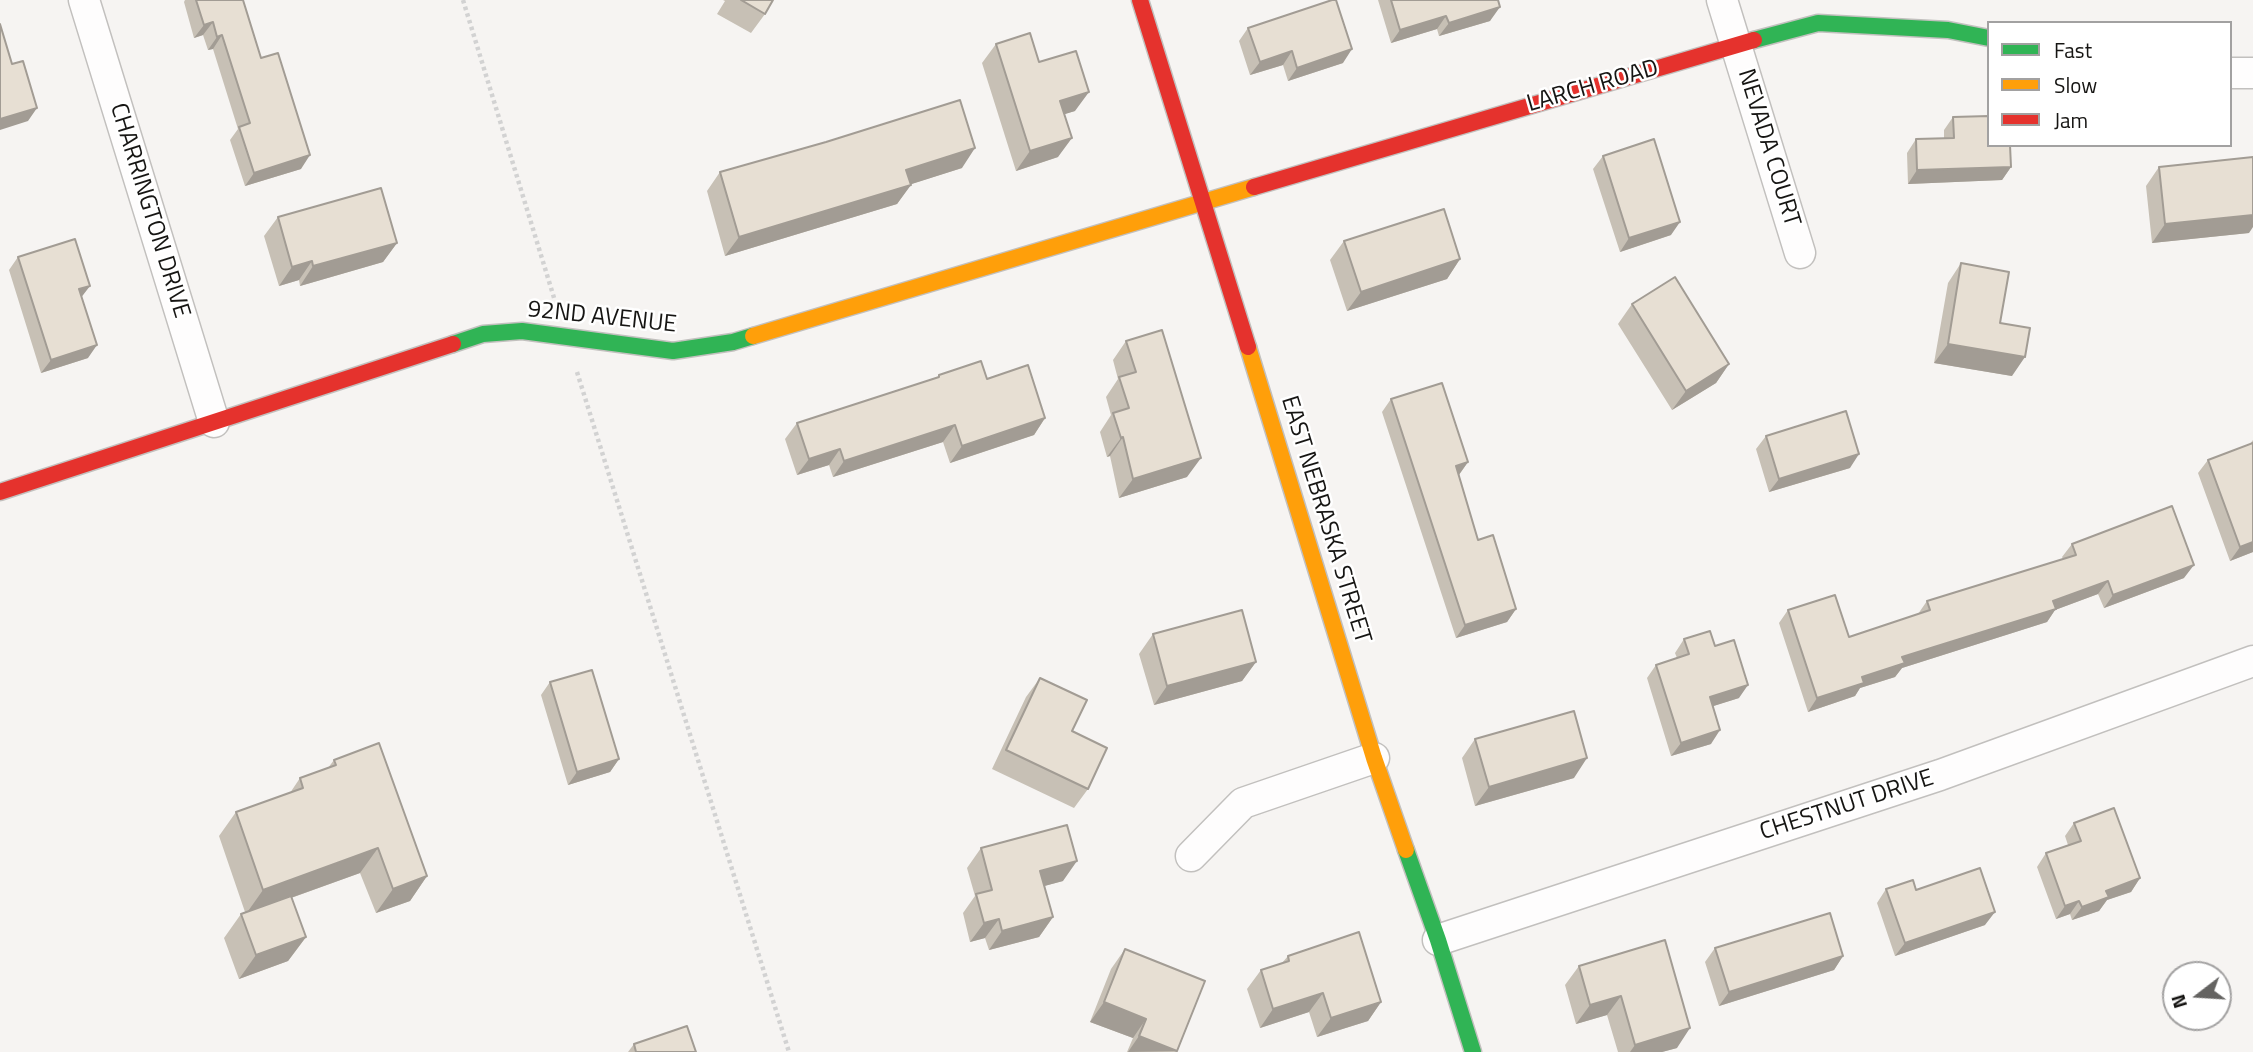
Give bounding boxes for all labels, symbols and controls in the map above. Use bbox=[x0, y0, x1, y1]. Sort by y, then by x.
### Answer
legend bbox=[1987, 21, 2232, 147]
text: Fast bbox=[2054, 34, 2092, 66]
street label: LARCH ROAD bbox=[1524, 55, 1662, 119]
street label: NEVADA COURT bbox=[1730, 66, 1806, 230]
text: Slow bbox=[2054, 69, 2097, 101]
street label: CHARRINGTON DRIVE bbox=[103, 100, 195, 322]
text: Jam bbox=[2054, 104, 2088, 136]
street label: 92ND AVENUE bbox=[526, 296, 678, 340]
street label: EAST NEBRASKA STREET bbox=[1274, 393, 1376, 647]
street label: CHESTNUT DRIVE bbox=[1756, 764, 1938, 848]
north arrow bbox=[2162, 961, 2232, 1031]
text: N bbox=[2163, 991, 2194, 1012]

